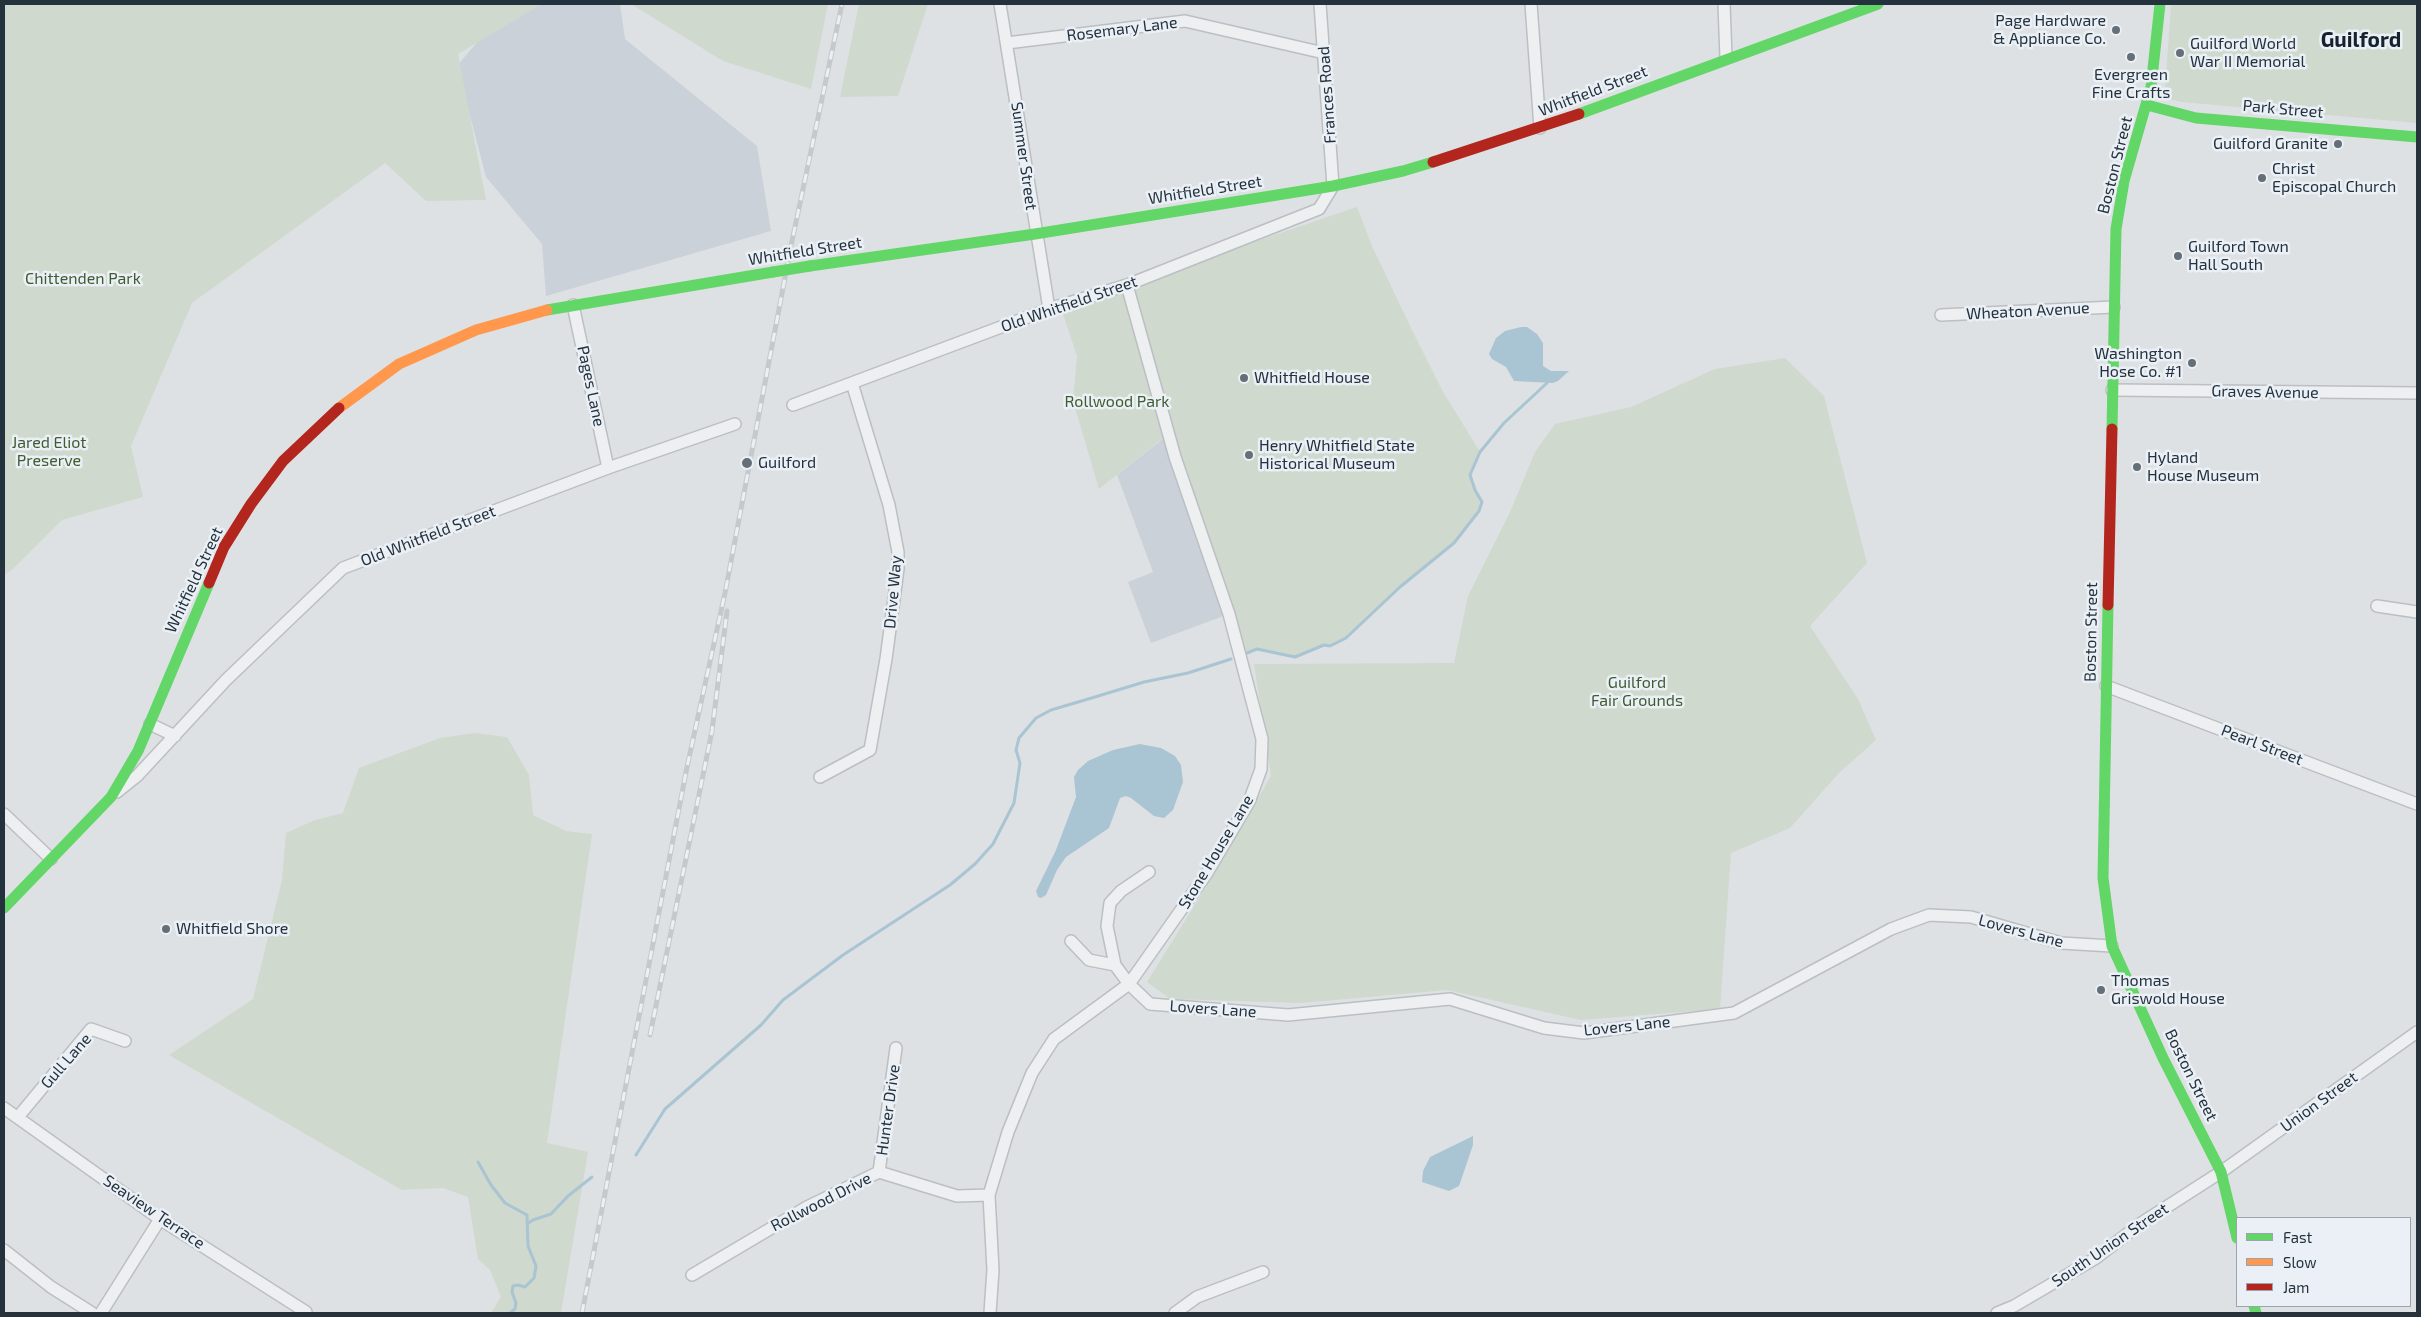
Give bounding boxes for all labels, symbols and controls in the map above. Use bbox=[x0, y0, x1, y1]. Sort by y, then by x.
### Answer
place label: Page Hardware & Appliance Co. bbox=[1993, 11, 2106, 49]
street label: Rosemary Lane bbox=[1065, 13, 1179, 45]
marker: Page Hardware & Appliance Co. bbox=[2110, 24, 2122, 36]
district label: Guilford bbox=[2321, 27, 2401, 53]
place label: Guilford World War II Memorial bbox=[2190, 34, 2305, 72]
street label: Frances Road bbox=[1314, 46, 1340, 144]
marker: Guilford World War II Memorial bbox=[2174, 47, 2186, 59]
marker: Evergreen Fine Crafts bbox=[2125, 51, 2137, 63]
street label: Whitfield Street bbox=[1536, 61, 1650, 121]
place label: Evergreen Fine Crafts bbox=[2092, 65, 2170, 103]
street label: Park Street bbox=[2242, 96, 2324, 122]
street label: Summer Street bbox=[1007, 101, 1041, 211]
street label: Boston Street bbox=[2094, 114, 2136, 216]
place label: Guilford Granite bbox=[2213, 134, 2328, 154]
marker: Guilford Granite bbox=[2332, 138, 2344, 150]
place label: Christ Episcopal Church bbox=[2272, 159, 2396, 197]
street label: Whitfield Street bbox=[1147, 172, 1263, 208]
marker: Christ Episcopal Church bbox=[2256, 172, 2268, 184]
street label: Whitfield Street bbox=[747, 233, 863, 269]
place label: Guilford Town Hall South bbox=[2188, 237, 2289, 275]
marker: Guilford Town Hall South bbox=[2172, 250, 2184, 262]
park label: Chittenden Park bbox=[25, 269, 141, 289]
street label: Old Whitfield Street bbox=[998, 272, 1140, 336]
street label: Wheaton Avenue bbox=[1966, 298, 2090, 324]
street label: Pages Lane bbox=[573, 344, 609, 428]
place label: Washington Hose Co. #1 bbox=[2094, 344, 2182, 382]
marker: Washington Hose Co. #1 bbox=[2186, 357, 2198, 369]
place label: Whitfield House bbox=[1254, 368, 1370, 388]
marker: Whitfield House bbox=[1238, 372, 1250, 384]
street label: Graves Avenue bbox=[2211, 381, 2319, 403]
park label: Rollwood Park bbox=[1065, 392, 1169, 412]
park label: Jared Eliot Preserve bbox=[12, 433, 86, 471]
place label: Henry Whitfield State Historical Museum bbox=[1259, 436, 1415, 474]
place label: Hyland House Museum bbox=[2147, 448, 2259, 486]
marker: Henry Whitfield State Historical Museum bbox=[1243, 449, 1255, 461]
place label: Guilford bbox=[758, 453, 816, 473]
marker: Guilford bbox=[740, 456, 754, 470]
marker: Hyland House Museum bbox=[2131, 461, 2143, 473]
street label: Old Whitfield Street bbox=[358, 501, 498, 571]
street label: Whitfield Street bbox=[161, 524, 227, 636]
street label: Drive Way bbox=[880, 554, 906, 630]
street label: Boston Street bbox=[2081, 582, 2101, 682]
park label: Guilford Fair Grounds bbox=[1591, 673, 1683, 711]
street label: Pearl Street bbox=[2218, 721, 2306, 769]
street label: Stone House Lane bbox=[1174, 792, 1258, 912]
street label: Lovers Lane bbox=[1976, 910, 2066, 952]
place label: Whitfield Shore bbox=[176, 919, 288, 939]
marker: Whitfield Shore bbox=[160, 923, 172, 935]
place label: Thomas Griswold House bbox=[2111, 971, 2225, 1009]
marker: Thomas Griswold House bbox=[2095, 984, 2107, 996]
street label: Lovers Lane bbox=[1169, 996, 1257, 1022]
street label: Lovers Lane bbox=[1583, 1012, 1671, 1040]
street label: Boston Street bbox=[2161, 1026, 2221, 1124]
street label: Gull Lane bbox=[37, 1029, 95, 1093]
street label: Hunter Drive bbox=[872, 1063, 904, 1157]
street label: Union Street bbox=[2277, 1068, 2361, 1136]
street label: Rollwood Drive bbox=[768, 1168, 874, 1236]
street label: Seaview Terrace bbox=[100, 1171, 208, 1253]
street label: South Union Street bbox=[2048, 1199, 2172, 1291]
legend bbox=[2236, 1217, 2411, 1307]
text: Fast bbox=[2283, 1228, 2312, 1246]
text: Slow bbox=[2283, 1253, 2317, 1271]
text: Jam bbox=[2283, 1278, 2309, 1296]

